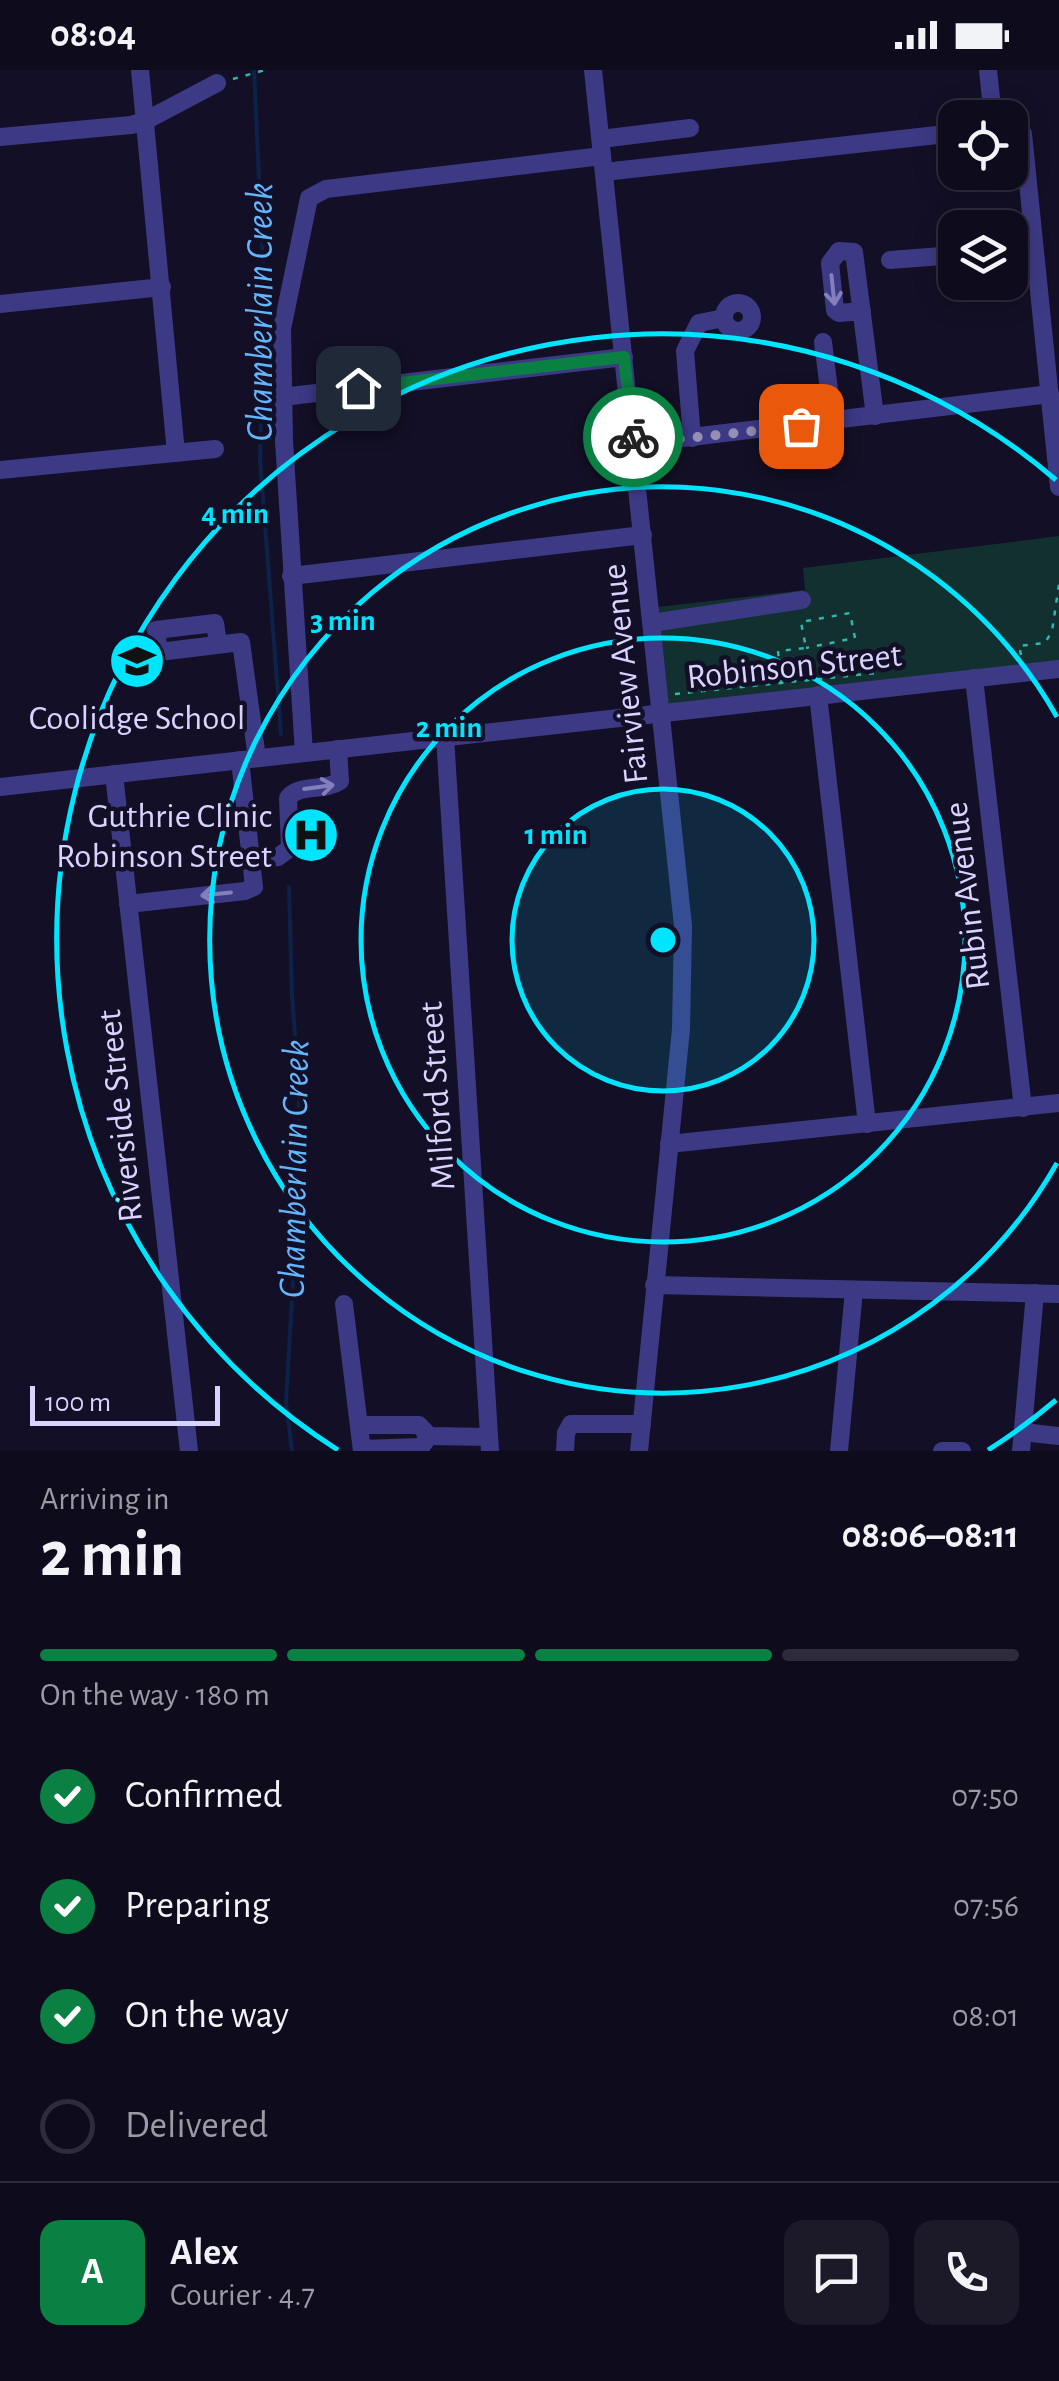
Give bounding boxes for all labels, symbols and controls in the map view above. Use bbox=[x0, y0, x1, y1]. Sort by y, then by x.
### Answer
text: 08:04 bbox=[50, 16, 136, 54]
map controls bbox=[938, 100, 1028, 300]
button: locate bbox=[938, 100, 1028, 190]
water label: Chamberlain Creek bbox=[242, 183, 280, 441]
button: layers bbox=[938, 210, 1028, 300]
one-way arrow bbox=[824, 274, 843, 306]
pin bbox=[316, 346, 401, 431]
icon: home bbox=[331, 361, 386, 416]
pin bbox=[759, 384, 844, 469]
courier bbox=[583, 387, 683, 487]
icon: bag bbox=[774, 399, 829, 454]
icon: bike bbox=[606, 410, 661, 465]
text: 4 min bbox=[201, 499, 269, 529]
street label: Fairview Avenue bbox=[597, 562, 654, 786]
text: 3 min bbox=[310, 606, 376, 636]
school or university icon: Coolidge School bbox=[107, 631, 167, 691]
street label: Robinson Street bbox=[685, 638, 903, 695]
place label: Coolidge School bbox=[29, 701, 245, 736]
text: 2 min bbox=[416, 713, 482, 743]
one-way arrow bbox=[302, 778, 334, 796]
place label: Guthrie Clinic Robinson Street bbox=[56, 799, 272, 874]
street label: Rubin Avenue bbox=[939, 800, 996, 992]
hospital icon: Guthrie Clinic Robinson Street bbox=[281, 805, 341, 865]
text: 1 min bbox=[524, 820, 588, 850]
one-way arrow bbox=[200, 885, 232, 904]
centre of rings bbox=[645, 922, 681, 958]
street label: Milford Street bbox=[413, 1000, 462, 1191]
street label: Riverside Street bbox=[92, 1008, 149, 1224]
water label: Chamberlain Creek bbox=[274, 1039, 316, 1299]
scale bar bbox=[30, 1381, 220, 1426]
text: 100 m bbox=[45, 1389, 111, 1417]
text: Arriving in bbox=[40, 1483, 169, 1515]
text: 08:06–08:11 bbox=[842, 1517, 1019, 1555]
text: 2 min bbox=[40, 1523, 184, 1588]
text: On the way · 180 m bbox=[40, 1679, 270, 1711]
icon: check bbox=[40, 1769, 95, 1824]
text: Confirmed bbox=[125, 1777, 282, 1815]
text: 07:50 bbox=[951, 1780, 1019, 1812]
icon: check bbox=[40, 1879, 95, 1934]
text: Preparing bbox=[125, 1887, 270, 1925]
text: 07:56 bbox=[953, 1890, 1019, 1922]
icon: check bbox=[40, 1989, 95, 2044]
text: On the way bbox=[125, 1997, 289, 2035]
text: 08:01 bbox=[952, 2000, 1019, 2032]
text: Delivered bbox=[125, 2107, 268, 2145]
button: chat bbox=[784, 2220, 889, 2325]
button: phone bbox=[914, 2220, 1019, 2325]
text: Alex bbox=[170, 2234, 239, 2272]
text: A bbox=[81, 2253, 104, 2291]
text: Courier · 4.7 bbox=[170, 2279, 315, 2311]

